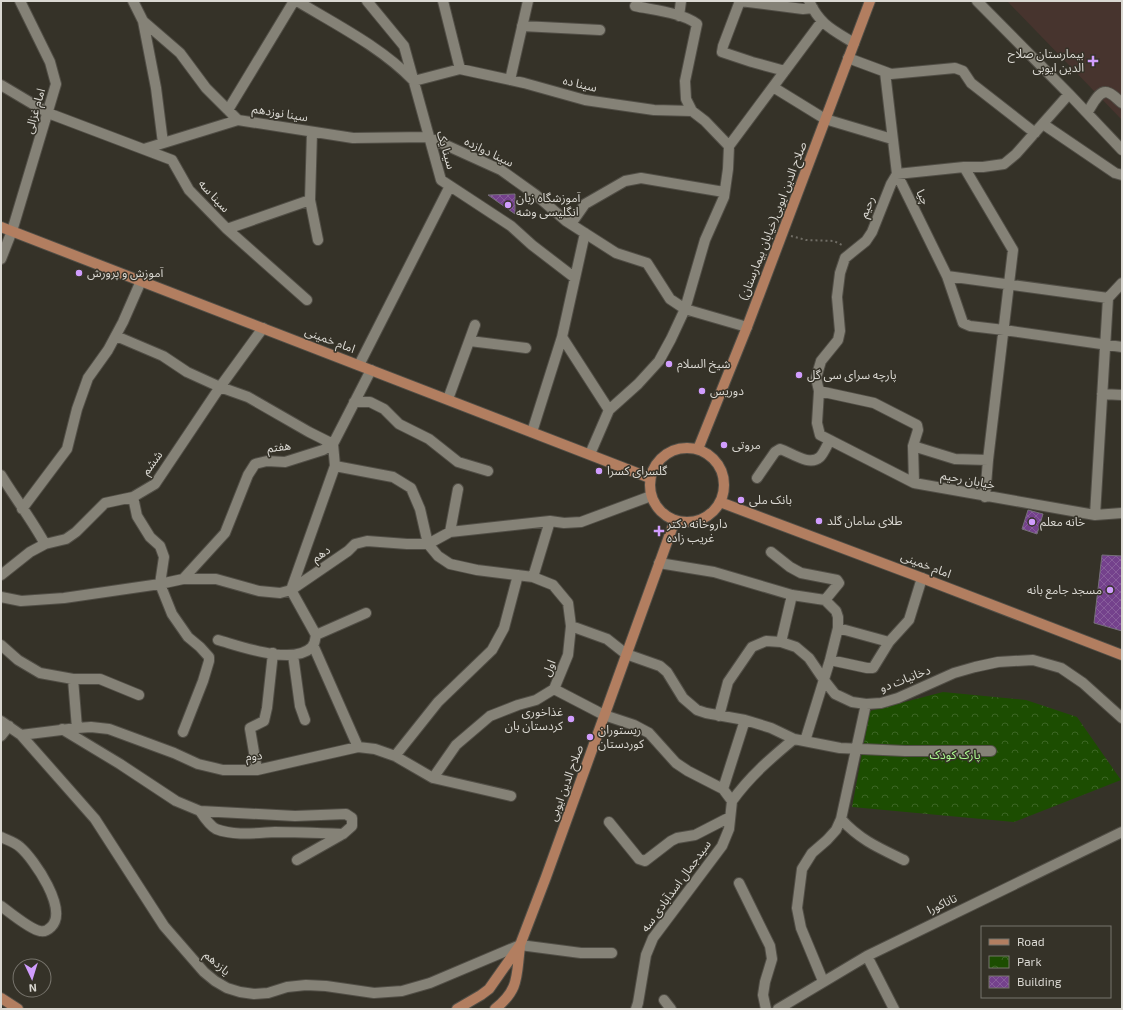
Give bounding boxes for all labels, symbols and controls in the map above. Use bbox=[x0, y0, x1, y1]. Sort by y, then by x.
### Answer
place label: بیمارستان صلاح الدین ایوبی bbox=[1008, 46, 1084, 75]
marker: بیمارستان صلاح الدین ایوبی bbox=[1087, 55, 1099, 67]
street label: سینا ده bbox=[561, 72, 599, 95]
street label: امام غزالی bbox=[21, 86, 50, 136]
street label: سینا نوزدهم bbox=[251, 101, 309, 126]
street label: سینا یک bbox=[434, 129, 459, 171]
street label: سینا دوازده bbox=[462, 133, 516, 170]
street label: صلاح الدین ایوبی(خیابان بیمارستان) bbox=[735, 139, 812, 303]
street label: سینا سه bbox=[195, 176, 233, 215]
street label: چیا bbox=[912, 187, 933, 207]
place label: آموزشگاه زبان انگلیسی وشه bbox=[516, 190, 581, 219]
street label: رحیم bbox=[855, 194, 880, 221]
marker: آموزشگاه زبان انگلیسی وشه bbox=[503, 200, 513, 210]
place label: آموزش و پرورش bbox=[87, 265, 164, 281]
marker: آموزش و پرورش bbox=[74, 268, 84, 278]
street label: امام خمینی bbox=[302, 323, 358, 358]
place label: شیخ السلام bbox=[677, 356, 731, 373]
marker: شیخ السلام bbox=[664, 359, 674, 369]
place label: پارچه سرای سی گل bbox=[807, 367, 897, 383]
marker: پارچه سرای سی گل bbox=[794, 370, 804, 380]
place label: دوریس bbox=[710, 383, 744, 398]
marker: دوریس bbox=[697, 386, 707, 396]
place label: مروتی bbox=[732, 437, 761, 452]
street label: هفتم bbox=[266, 438, 292, 457]
marker: مروتی bbox=[719, 440, 729, 450]
street label: ششم bbox=[138, 448, 167, 479]
place label: گلسرای کسرا bbox=[607, 463, 668, 478]
marker: گلسرای کسرا bbox=[594, 466, 604, 476]
street label: خیابان رحیم bbox=[939, 467, 996, 494]
place label: بانک ملی bbox=[749, 492, 792, 507]
marker: بانک ملی bbox=[736, 495, 746, 505]
place label: طلای سامان گلد bbox=[827, 513, 903, 528]
place label: خانه معلم bbox=[1040, 514, 1085, 531]
place label: داروخانه دکتر غریب زاده bbox=[666, 516, 728, 545]
marker: طلای سامان گلد bbox=[814, 516, 824, 526]
marker: خانه معلم bbox=[1027, 517, 1037, 527]
marker: داروخانه دکتر غریب زاده bbox=[654, 526, 664, 536]
street label: دهم bbox=[309, 542, 334, 567]
street label: امام خمینی bbox=[898, 548, 954, 583]
place label: مسجد جامع بانه bbox=[1027, 582, 1102, 599]
marker: مسجد جامع بانه bbox=[1105, 585, 1115, 595]
street label: اول bbox=[538, 657, 559, 678]
street label: دخانیات دو bbox=[877, 662, 933, 695]
place label: غذاخوری کردستان بان bbox=[505, 704, 564, 733]
marker: غذاخوری کردستان بان bbox=[566, 714, 576, 724]
place label: ریستوران کوردستان bbox=[598, 722, 645, 751]
marker: ریستوران کوردستان bbox=[585, 732, 595, 742]
street label: صلاح الدین ایوبی bbox=[545, 743, 588, 824]
street label: دوم bbox=[245, 747, 264, 766]
park label: پارک کودک bbox=[929, 747, 981, 763]
street label: سیدجمال اسدآبادی سه bbox=[637, 837, 714, 935]
street label: تاناکورا bbox=[924, 890, 960, 917]
legend bbox=[981, 926, 1111, 998]
text: Road bbox=[1017, 934, 1045, 948]
street label: یازدهم bbox=[200, 947, 234, 980]
text: Park bbox=[1017, 954, 1042, 968]
north arrow bbox=[12, 958, 52, 998]
text: Building bbox=[1017, 974, 1062, 988]
text: N bbox=[28, 982, 37, 995]

